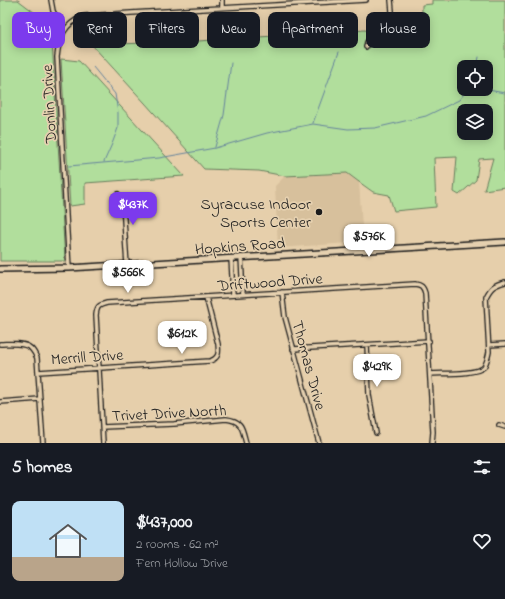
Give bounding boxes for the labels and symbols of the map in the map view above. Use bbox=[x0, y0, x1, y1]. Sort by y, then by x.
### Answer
street label: Donlin Drive bbox=[36, 63, 64, 145]
pin: $437K bbox=[105, 192, 161, 226]
place label: Syracuse Indoor Sports Center bbox=[200, 193, 311, 235]
marker: Syracuse Indoor Sports Center bbox=[314, 207, 324, 217]
pin: $576K bbox=[341, 224, 397, 258]
street label: Hopkins Road bbox=[194, 232, 286, 262]
pin: $566K bbox=[100, 260, 156, 294]
street label: Driftwood Drive bbox=[216, 267, 324, 299]
street label: Thomas Drive bbox=[285, 318, 332, 414]
pin: $612K bbox=[154, 321, 210, 355]
street label: Merrill Drive bbox=[50, 343, 125, 372]
pin: $429K bbox=[349, 354, 405, 388]
street label: Trivet Drive North bbox=[111, 399, 227, 429]

